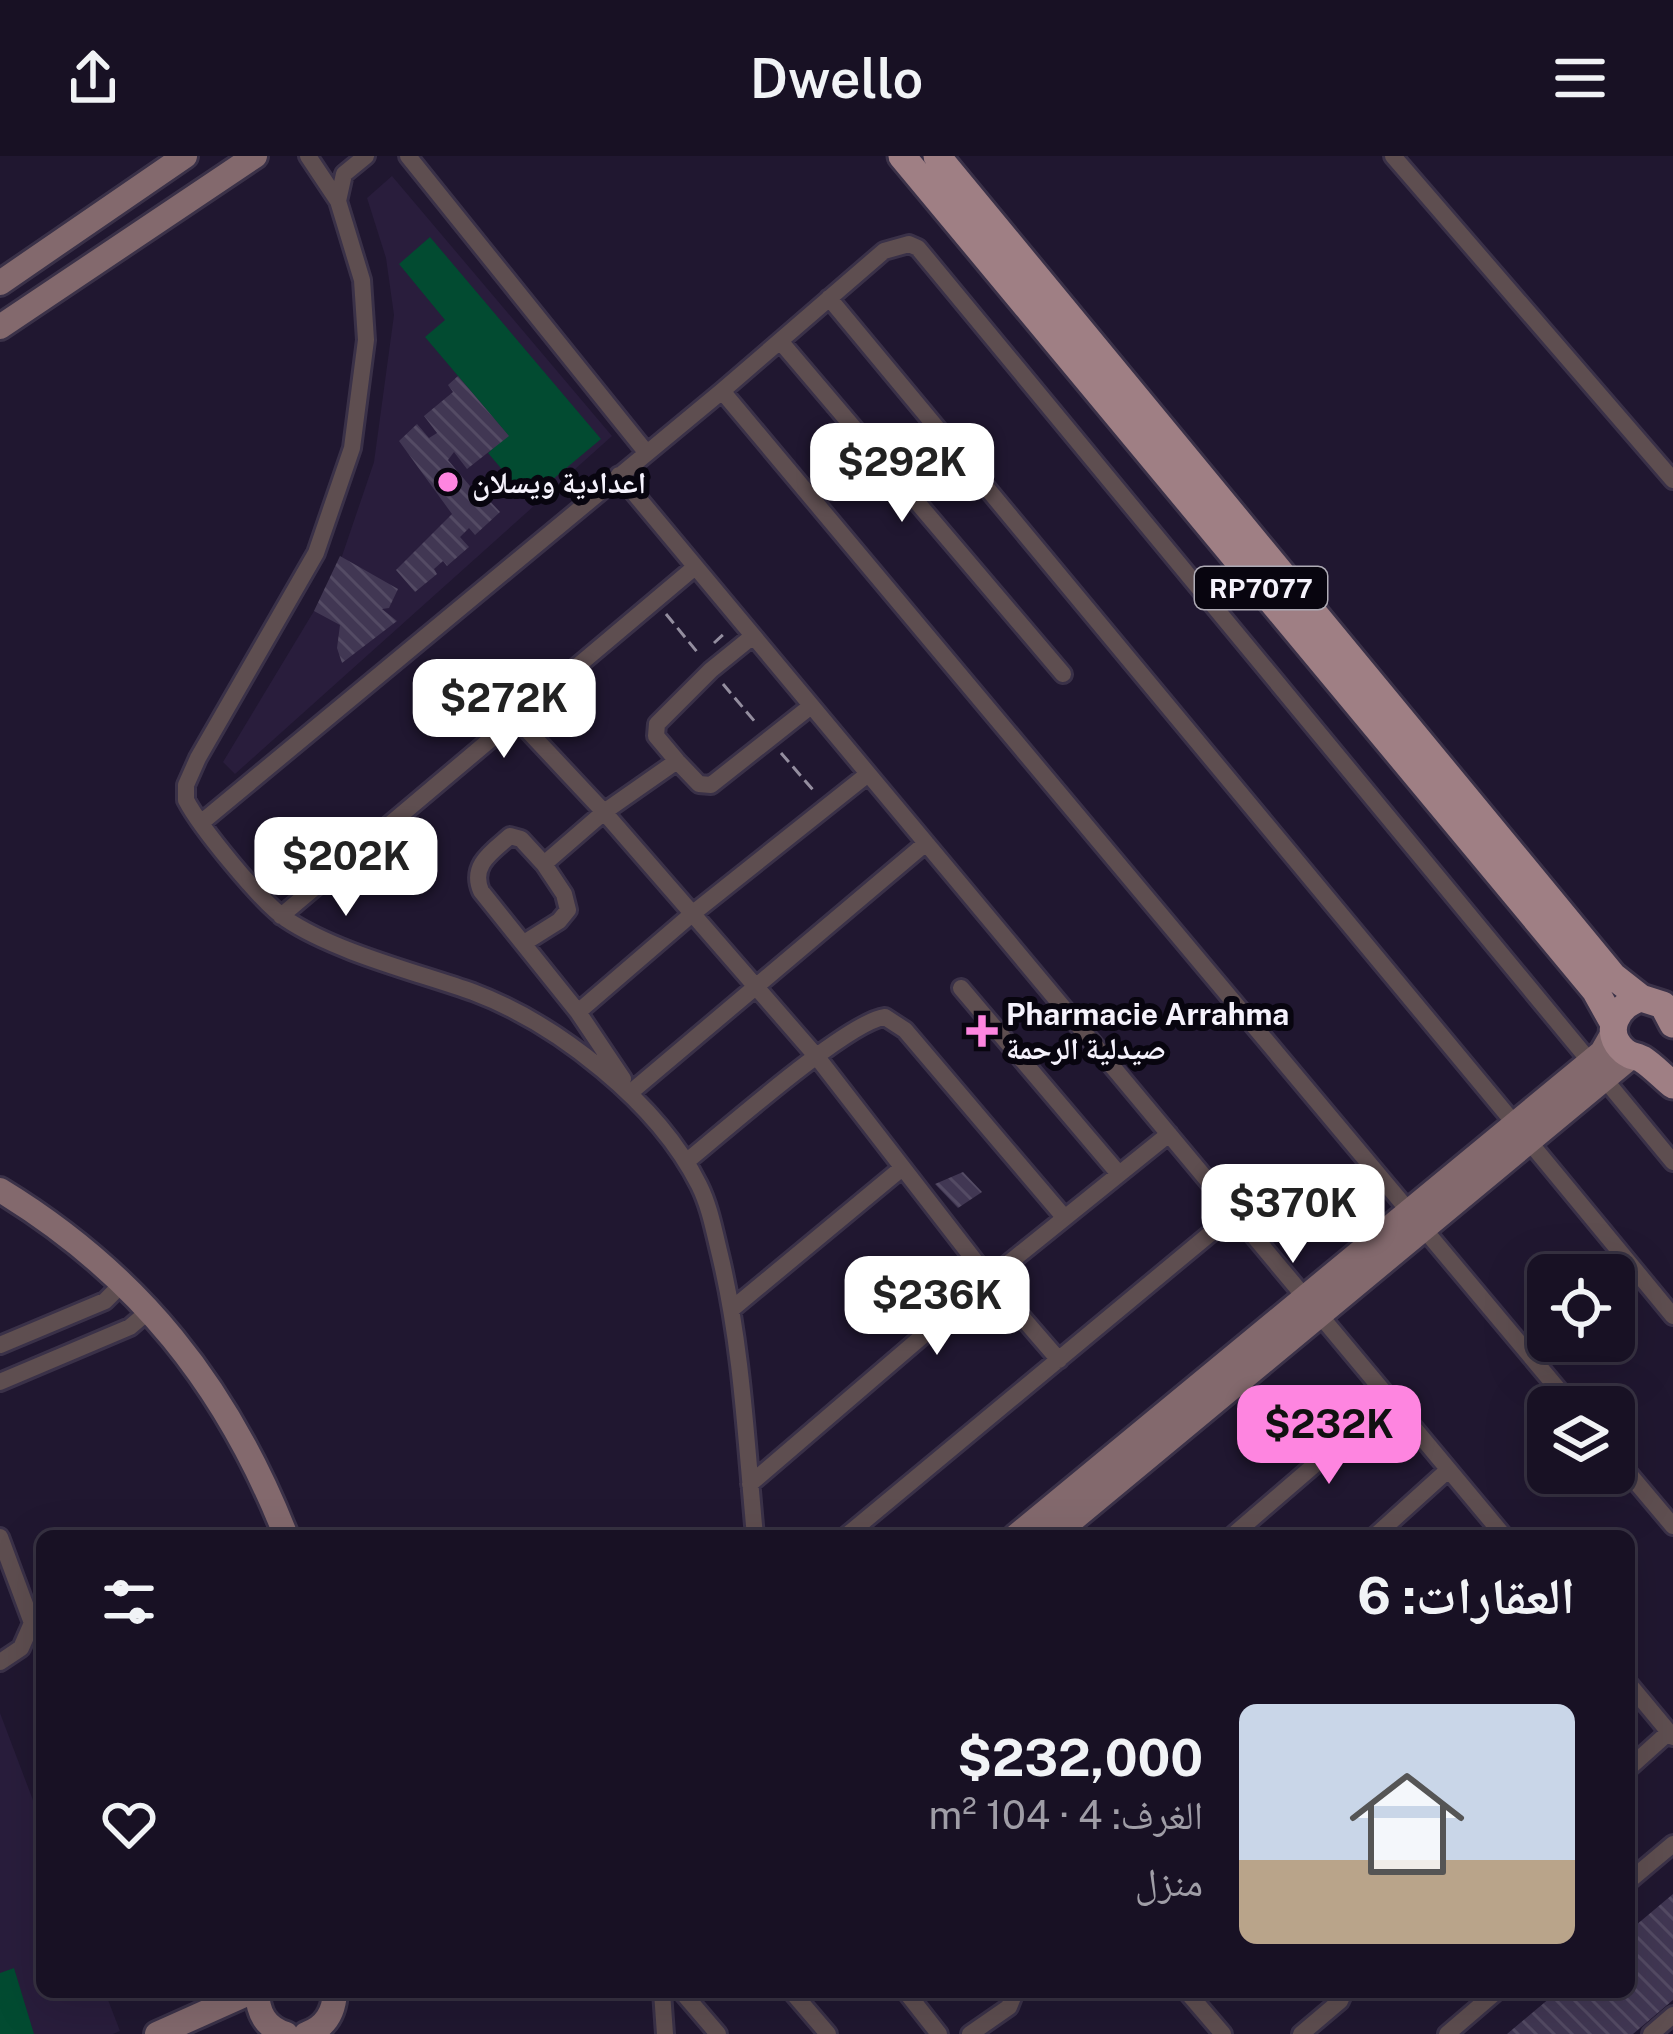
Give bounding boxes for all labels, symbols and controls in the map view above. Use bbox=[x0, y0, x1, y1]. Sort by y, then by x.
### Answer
icon: share bbox=[60, 45, 126, 111]
icon: menu bbox=[1547, 45, 1613, 111]
text: Dwello bbox=[750, 47, 923, 110]
pin: $292K bbox=[818, 423, 986, 525]
text: $292K bbox=[837, 439, 967, 485]
place label: اعدادية ويسلان bbox=[472, 464, 646, 501]
marker: اعدادية ويسلان bbox=[435, 469, 461, 495]
road number: RP7077 bbox=[1195, 567, 1327, 609]
pin: $272K bbox=[420, 659, 588, 761]
text: $272K bbox=[440, 675, 568, 721]
pin: $202K bbox=[262, 817, 430, 919]
text: $202K bbox=[281, 833, 411, 879]
place label: Pharmacie Arrahma صيدلية الرحمة bbox=[1006, 996, 1289, 1066]
marker: Pharmacie Arrahma صيدلية الرحمة bbox=[969, 1018, 995, 1044]
pin: $370K bbox=[1209, 1164, 1377, 1266]
text: $370K bbox=[1229, 1180, 1357, 1226]
map controls bbox=[1527, 1254, 1635, 1494]
button: locate bbox=[1527, 1254, 1635, 1362]
pin: $236K bbox=[853, 1256, 1021, 1358]
text: $236K bbox=[872, 1272, 1002, 1318]
pin: $232K bbox=[1245, 1385, 1413, 1487]
button: layers bbox=[1527, 1386, 1635, 1494]
text: $232K bbox=[1264, 1401, 1394, 1447]
text: العقارات: 6 bbox=[1357, 1566, 1575, 1625]
icon: filters bbox=[96, 1569, 162, 1635]
text: $232,000 bbox=[957, 1728, 1203, 1787]
icon: home bbox=[1335, 1752, 1479, 1896]
icon: heart bbox=[96, 1791, 162, 1857]
text: الغرف: 4 · 104 m² bbox=[929, 1792, 1203, 1838]
text: منزل bbox=[1135, 1859, 1203, 1905]

